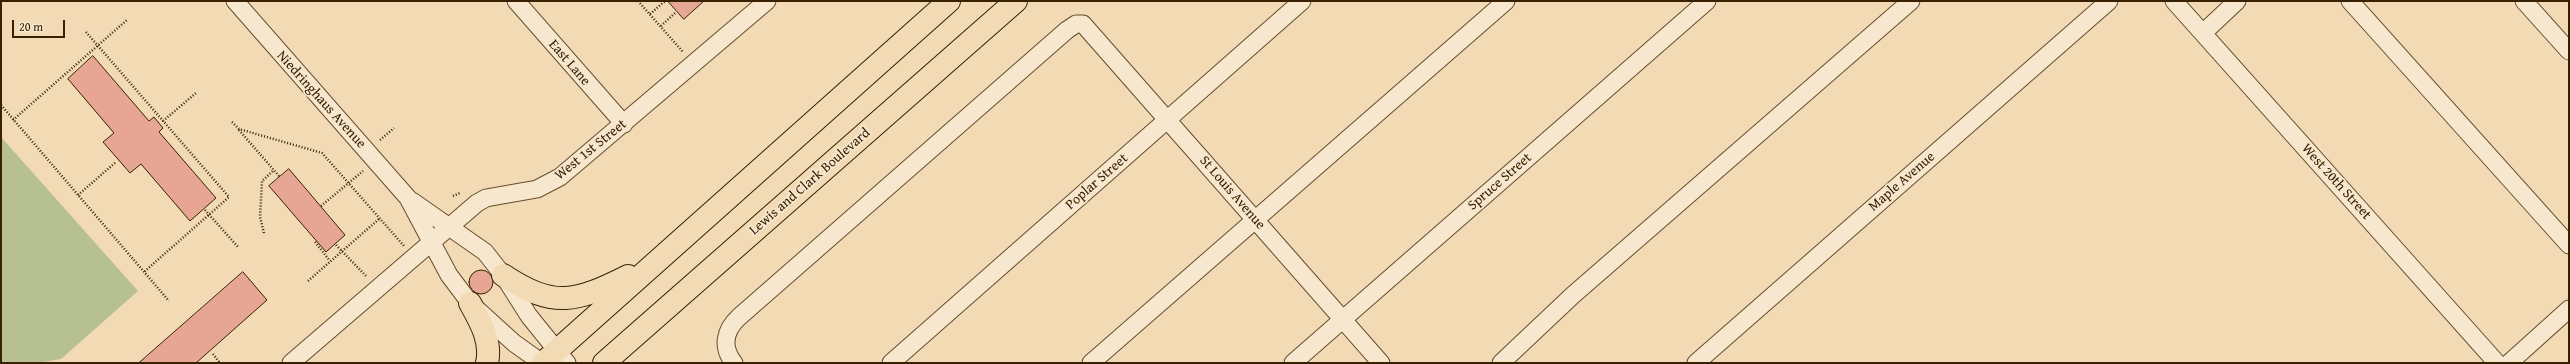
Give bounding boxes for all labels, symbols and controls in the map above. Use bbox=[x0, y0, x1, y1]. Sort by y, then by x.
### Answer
scale bar bbox=[14, 12, 67, 38]
text: 20 m bbox=[19, 18, 43, 35]
street label: East Lane bbox=[545, 37, 593, 89]
street label: Niedringhaus Avenue bbox=[273, 48, 369, 152]
street label: West 1st Street bbox=[552, 116, 630, 184]
street label: Lewis and Clark Boulevard bbox=[746, 125, 874, 239]
street label: West 20th Street bbox=[2298, 141, 2374, 223]
street label: Maple Avenue bbox=[1865, 149, 1939, 215]
street label: Poplar Street bbox=[1062, 150, 1132, 214]
street label: Spruce Street bbox=[1465, 150, 1535, 214]
street label: St Louis Avenue bbox=[1195, 153, 1269, 233]

